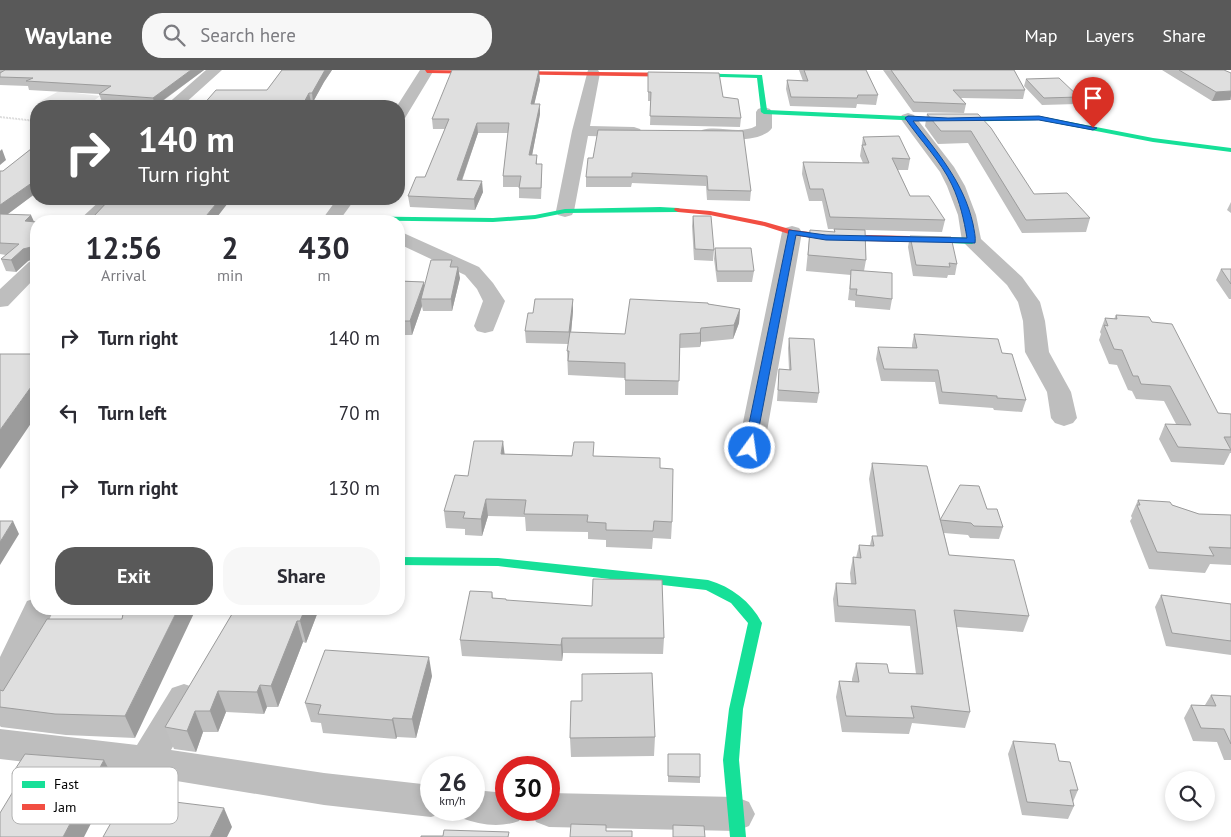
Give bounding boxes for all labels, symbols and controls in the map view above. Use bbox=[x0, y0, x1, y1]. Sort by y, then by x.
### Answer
search box bbox=[142, 13, 492, 58]
text: Waylane bbox=[25, 20, 112, 51]
icon: search bbox=[160, 21, 188, 49]
text: Search here bbox=[200, 23, 296, 47]
text: Map bbox=[1025, 24, 1057, 47]
text: Layers bbox=[1085, 24, 1134, 47]
text: Share bbox=[1162, 24, 1206, 47]
pin bbox=[1072, 77, 1114, 128]
icon: arrive bbox=[1079, 84, 1107, 112]
text: 140 m bbox=[138, 116, 235, 162]
icon: right bbox=[55, 120, 120, 185]
text: Turn right bbox=[138, 160, 230, 188]
text: 12:56 bbox=[85, 228, 162, 267]
text: 2 bbox=[222, 228, 239, 267]
text: 430 bbox=[298, 228, 350, 267]
text: Arrival bbox=[101, 265, 146, 285]
text: min bbox=[217, 265, 243, 285]
text: m bbox=[318, 265, 331, 285]
icon: right bbox=[55, 324, 83, 352]
text: Turn right bbox=[98, 326, 178, 350]
text: 140 m bbox=[328, 326, 380, 350]
icon: left bbox=[55, 399, 83, 427]
text: Turn left bbox=[98, 401, 167, 425]
text: 70 m bbox=[339, 401, 380, 425]
position arrow bbox=[723, 421, 775, 473]
icon: right bbox=[55, 474, 83, 502]
text: Turn right bbox=[98, 476, 178, 500]
text: 130 m bbox=[328, 476, 380, 500]
button: Exit bbox=[55, 547, 213, 605]
button: Share bbox=[223, 547, 380, 605]
speed limit sign: 30 bbox=[495, 756, 560, 821]
text: 26 bbox=[438, 766, 467, 798]
legend bbox=[12, 767, 178, 824]
map controls bbox=[1165, 771, 1215, 821]
button: search bbox=[1165, 771, 1215, 821]
text: Fast bbox=[54, 775, 79, 793]
text: km/h bbox=[439, 793, 466, 808]
text: Jam bbox=[53, 798, 76, 816]

